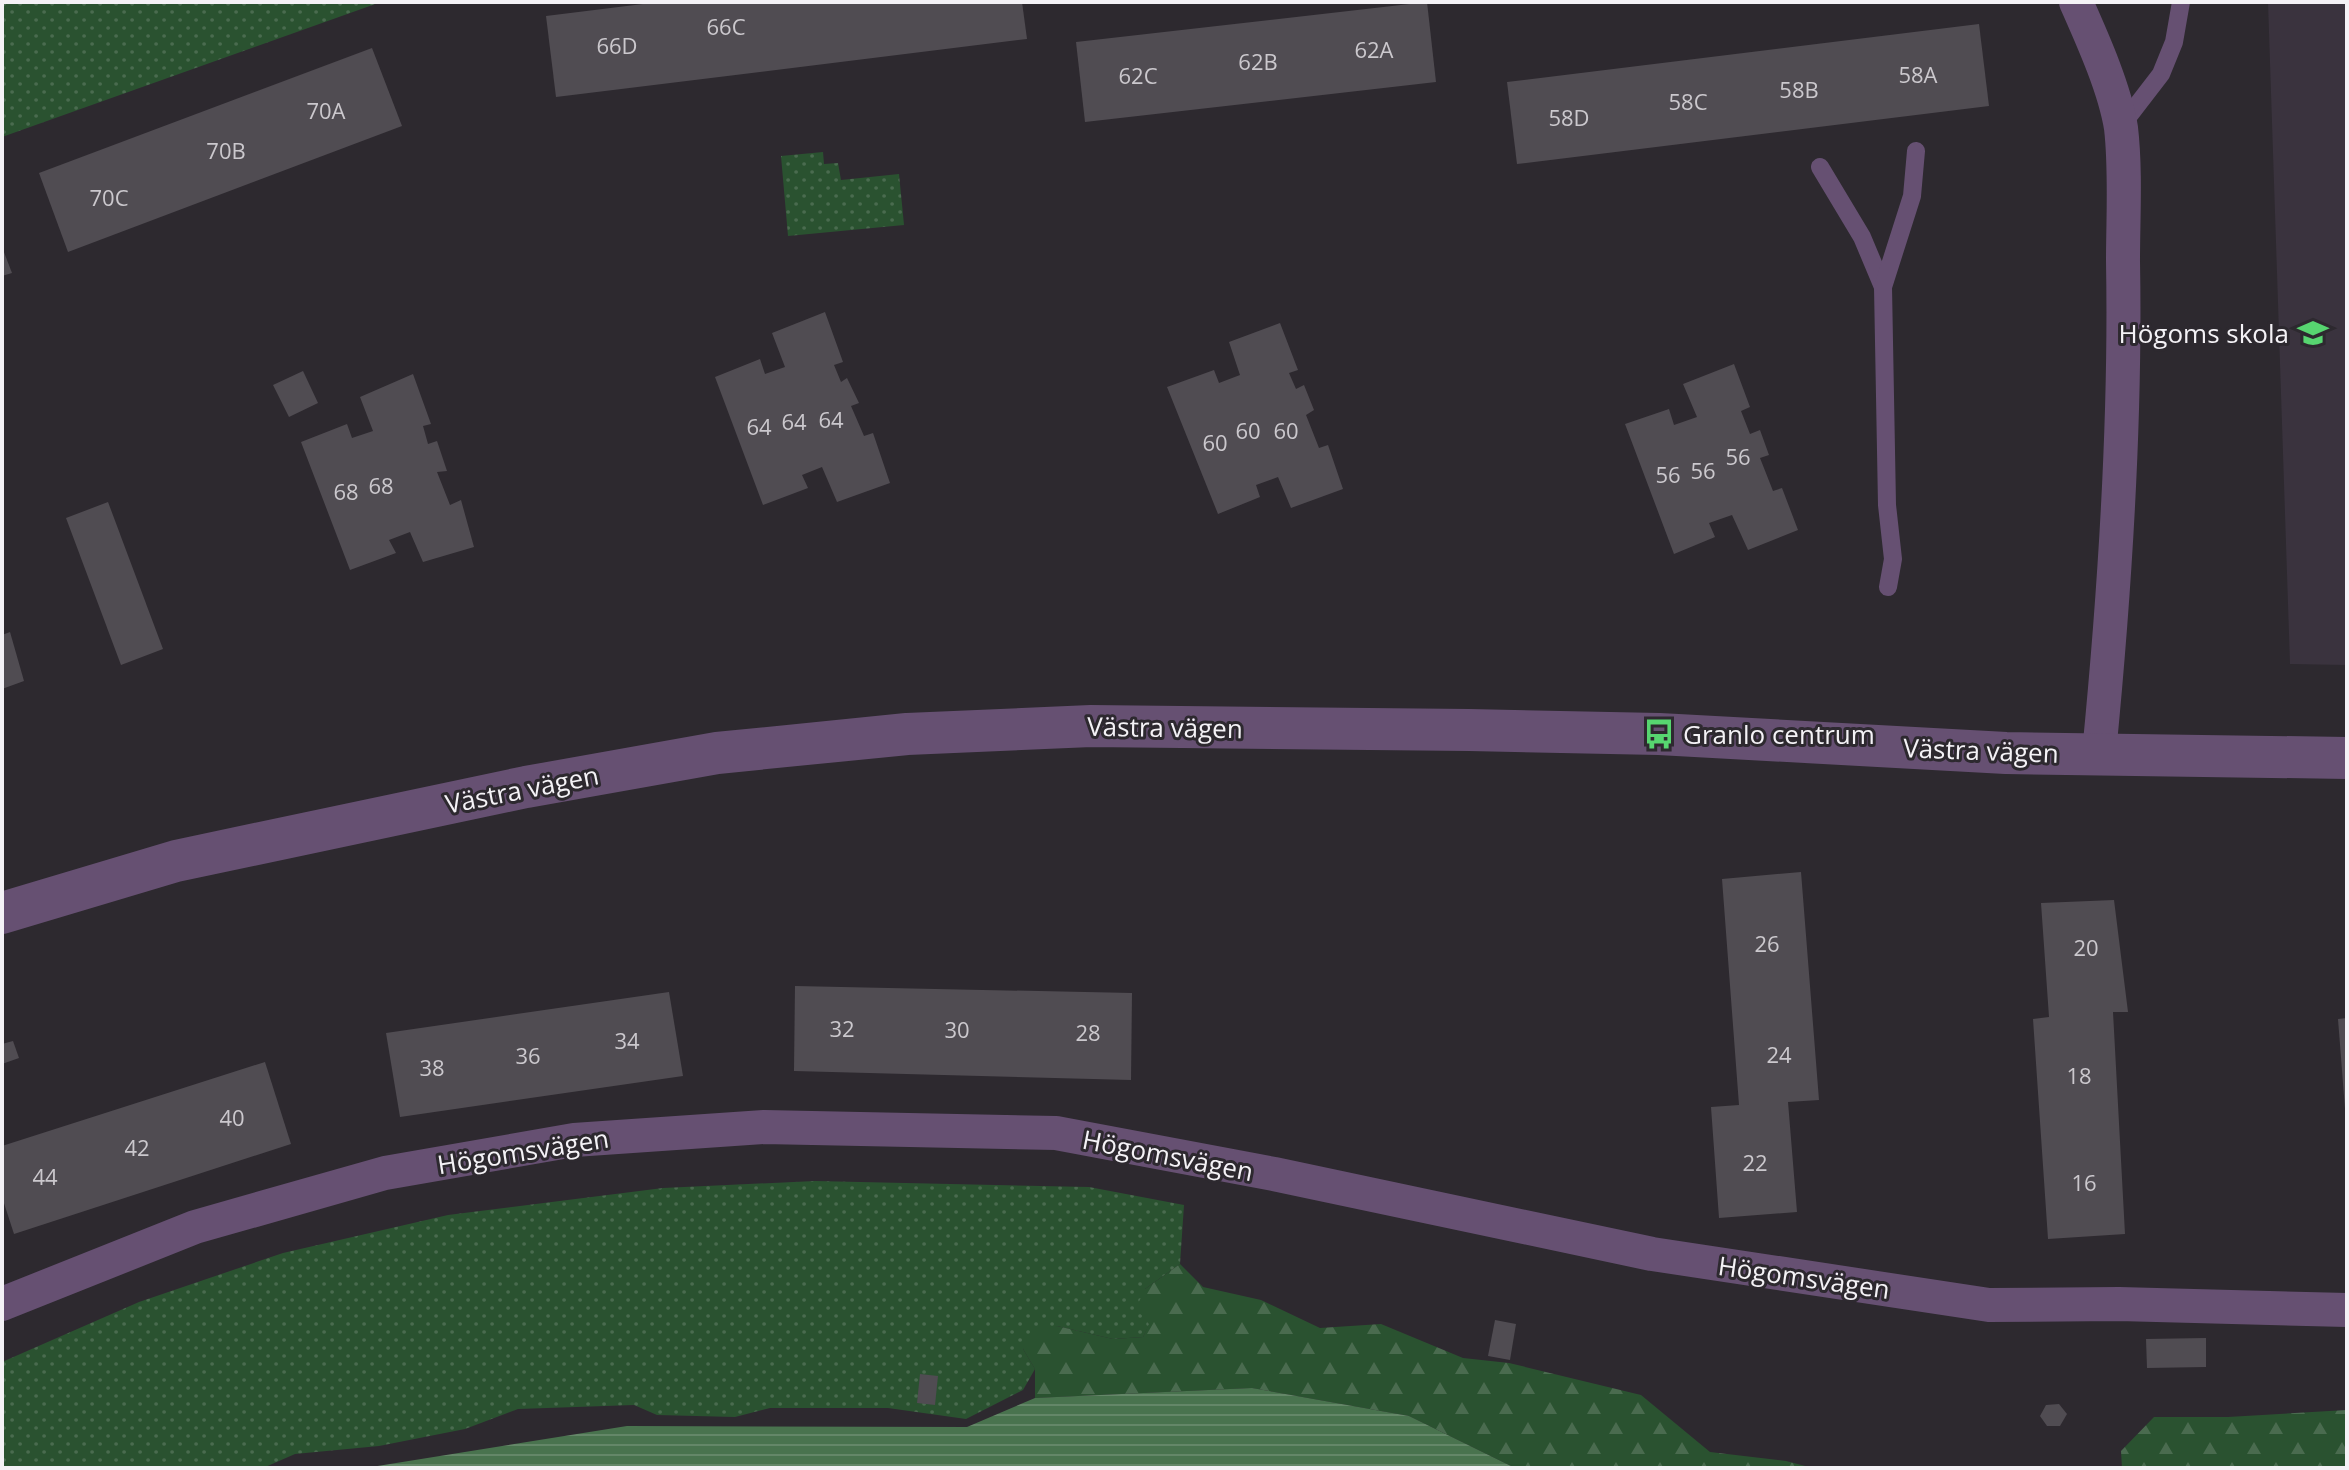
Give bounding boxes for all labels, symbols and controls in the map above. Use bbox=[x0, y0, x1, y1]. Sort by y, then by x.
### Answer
house number: 66C bbox=[706, 11, 746, 41]
house number: 66D bbox=[596, 30, 638, 60]
house number: 62A bbox=[1354, 34, 1394, 64]
house number: 62B bbox=[1238, 46, 1278, 76]
house number: 58A bbox=[1898, 59, 1938, 89]
house number: 62C bbox=[1118, 60, 1158, 90]
house number: 58B bbox=[1779, 74, 1819, 104]
house number: 58C bbox=[1668, 86, 1708, 116]
house number: 70A bbox=[306, 95, 346, 125]
house number: 58D bbox=[1548, 102, 1590, 132]
house number: 70B bbox=[206, 135, 246, 165]
house number: 70C bbox=[89, 182, 129, 212]
place label: Högoms skola bbox=[2119, 315, 2289, 351]
school or university icon: Högoms skola bbox=[2296, 316, 2330, 350]
house number: 64 bbox=[818, 404, 844, 434]
house number: 64 bbox=[781, 406, 807, 436]
house number: 64 bbox=[746, 411, 772, 441]
house number: 60 bbox=[1235, 415, 1261, 445]
house number: 60 bbox=[1273, 415, 1299, 445]
house number: 60 bbox=[1202, 427, 1228, 457]
house number: 56 bbox=[1725, 441, 1751, 471]
house number: 56 bbox=[1690, 455, 1716, 485]
house number: 56 bbox=[1655, 459, 1681, 489]
house number: 68 bbox=[368, 470, 394, 500]
house number: 68 bbox=[333, 476, 359, 506]
street label: Västra vägen bbox=[1087, 708, 1243, 746]
place label: Granlo centrum bbox=[1683, 716, 1875, 752]
bus stop icon: Granlo centrum bbox=[1642, 717, 1676, 751]
street label: Västra vägen bbox=[1903, 729, 2059, 771]
street label: Västra vägen bbox=[442, 756, 602, 822]
house number: 26 bbox=[1754, 928, 1780, 958]
house number: 20 bbox=[2073, 932, 2099, 962]
house number: 32 bbox=[829, 1013, 855, 1043]
house number: 30 bbox=[944, 1014, 970, 1044]
house number: 28 bbox=[1075, 1017, 1101, 1047]
house number: 34 bbox=[614, 1025, 640, 1055]
house number: 24 bbox=[1766, 1039, 1792, 1069]
house number: 36 bbox=[515, 1040, 541, 1070]
house number: 38 bbox=[419, 1052, 445, 1082]
house number: 18 bbox=[2066, 1060, 2092, 1090]
house number: 40 bbox=[219, 1102, 245, 1132]
street label: Högomsvägen bbox=[435, 1120, 611, 1182]
street label: Högomsvägen bbox=[1080, 1121, 1256, 1189]
house number: 42 bbox=[124, 1132, 150, 1162]
house number: 22 bbox=[1742, 1147, 1768, 1177]
house number: 44 bbox=[32, 1161, 58, 1191]
house number: 16 bbox=[2071, 1167, 2097, 1197]
street label: Högomsvägen bbox=[1716, 1247, 1892, 1307]

